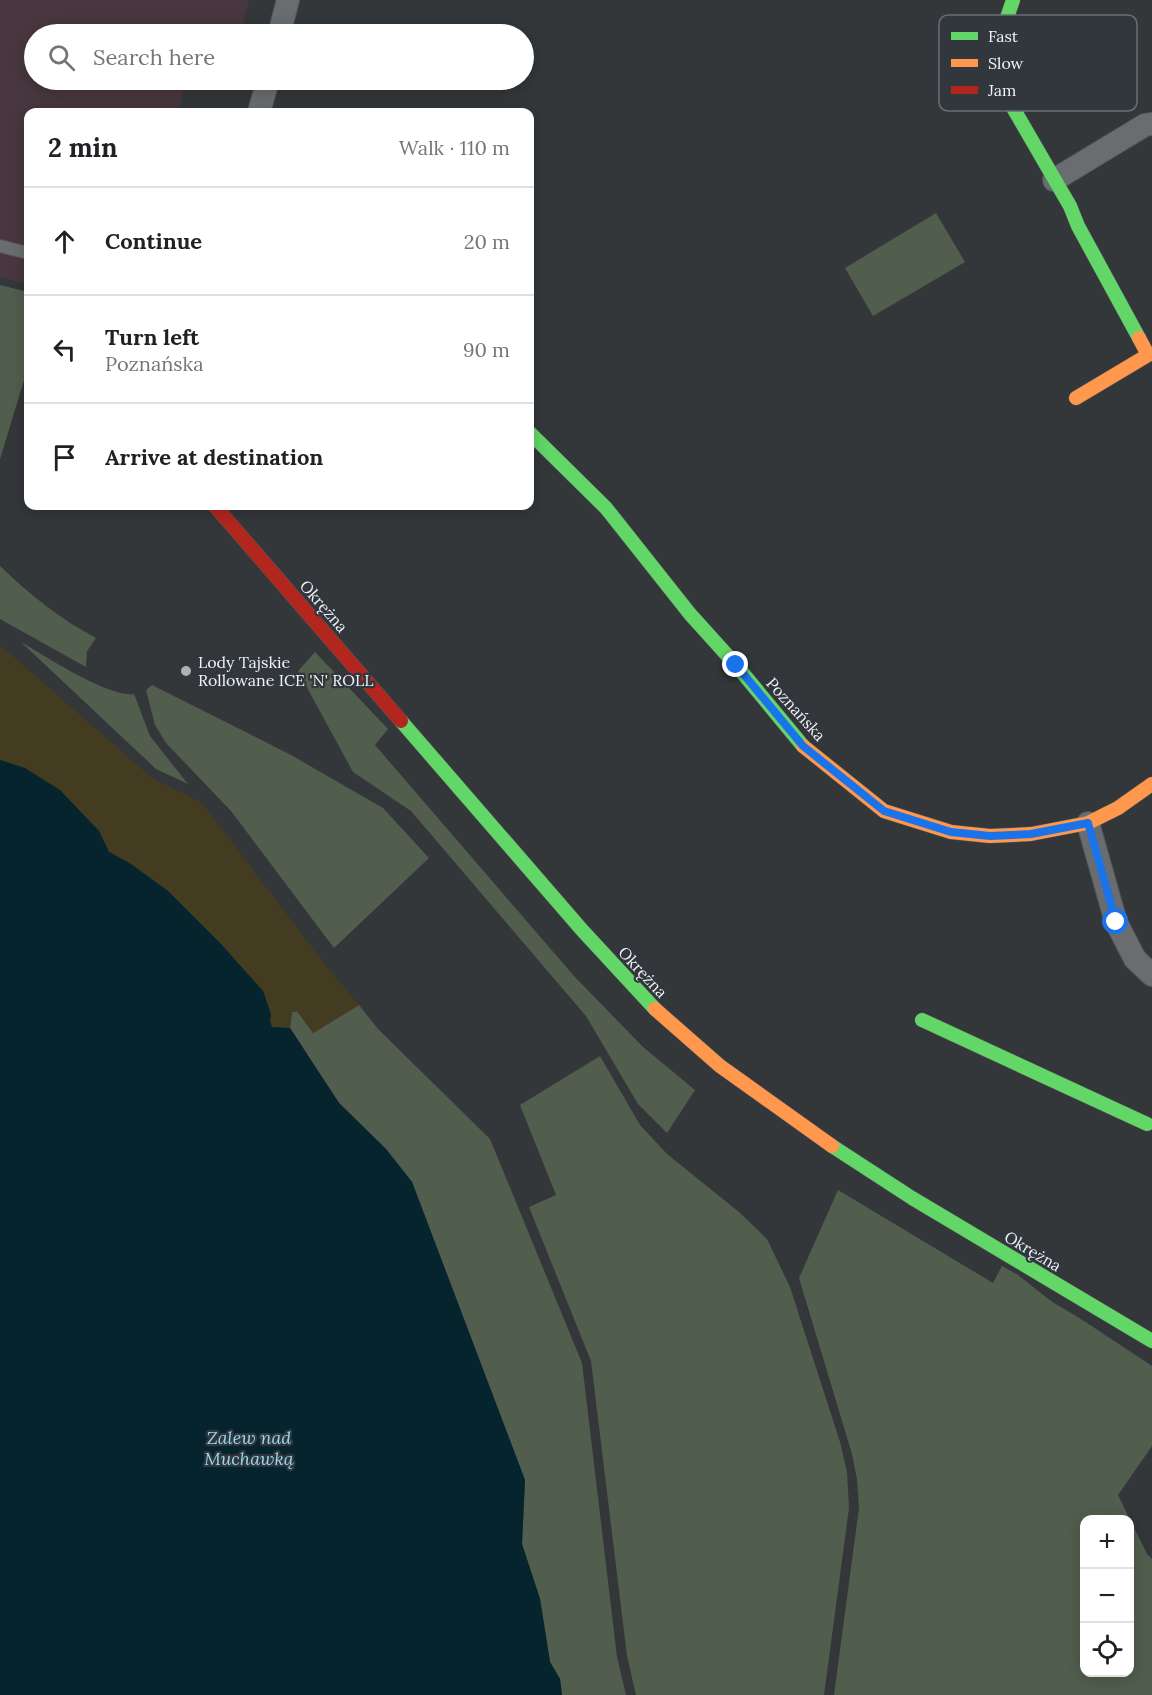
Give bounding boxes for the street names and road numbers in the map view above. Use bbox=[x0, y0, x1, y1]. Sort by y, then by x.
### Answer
street label: Okrężna bbox=[296, 576, 352, 636]
street label: Poznańska bbox=[762, 673, 830, 745]
street label: Okrężna bbox=[614, 942, 672, 1002]
street label: Okrężna bbox=[1001, 1226, 1065, 1276]

